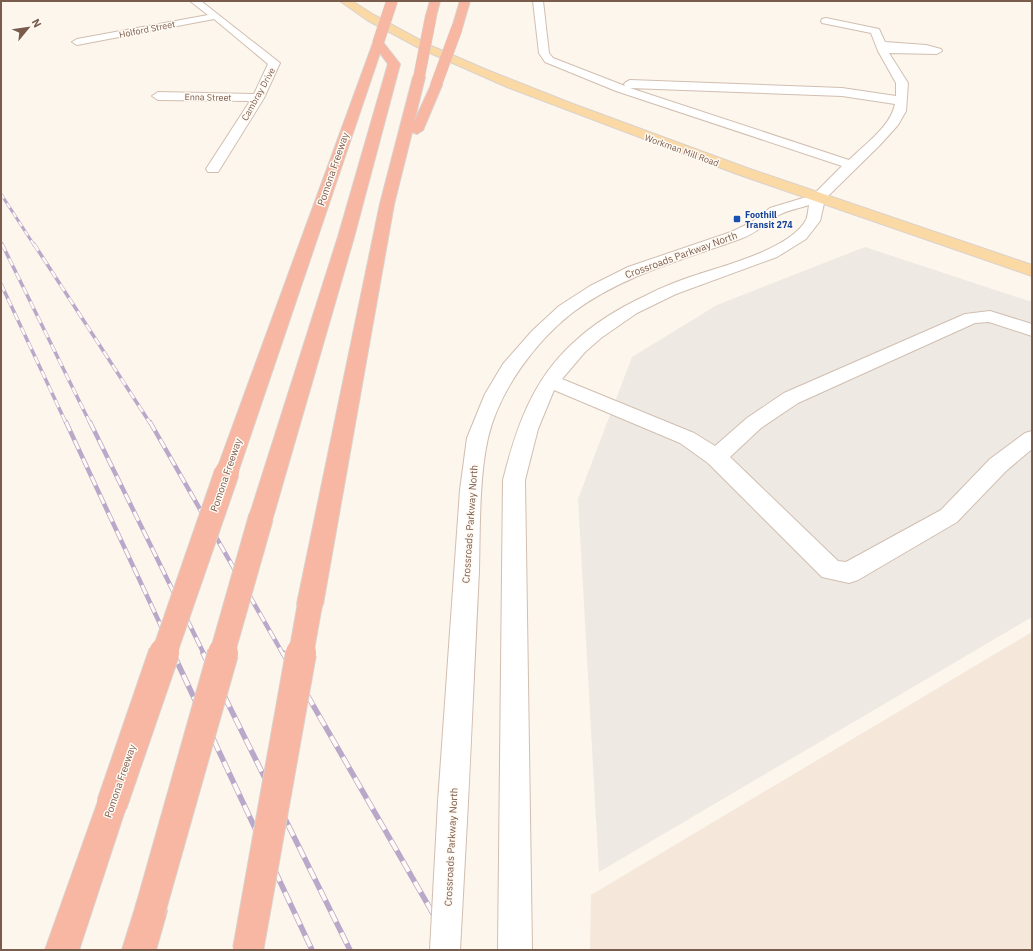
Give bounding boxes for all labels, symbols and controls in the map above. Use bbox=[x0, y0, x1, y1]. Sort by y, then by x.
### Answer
north arrow bbox=[8, 8, 48, 48]
text: N bbox=[29, 16, 45, 30]
street label: Holford Street bbox=[118, 18, 176, 40]
street label: Cambray Drive bbox=[239, 65, 277, 122]
street label: Enna Street bbox=[184, 91, 232, 103]
street label: Pomona Freeway bbox=[314, 130, 352, 208]
street label: Workman Mill Road bbox=[643, 131, 721, 169]
place label: Foothill Transit 274 bbox=[745, 209, 793, 230]
marker: Foothill Transit 274 bbox=[732, 214, 742, 224]
street label: Crossroads Parkway North bbox=[623, 229, 739, 281]
street label: Pomona Freeway bbox=[207, 436, 245, 514]
street label: Crossroads Parkway North bbox=[459, 464, 481, 584]
street label: Pomona Freeway bbox=[101, 742, 139, 820]
street label: Crossroads Parkway North bbox=[441, 787, 461, 907]

